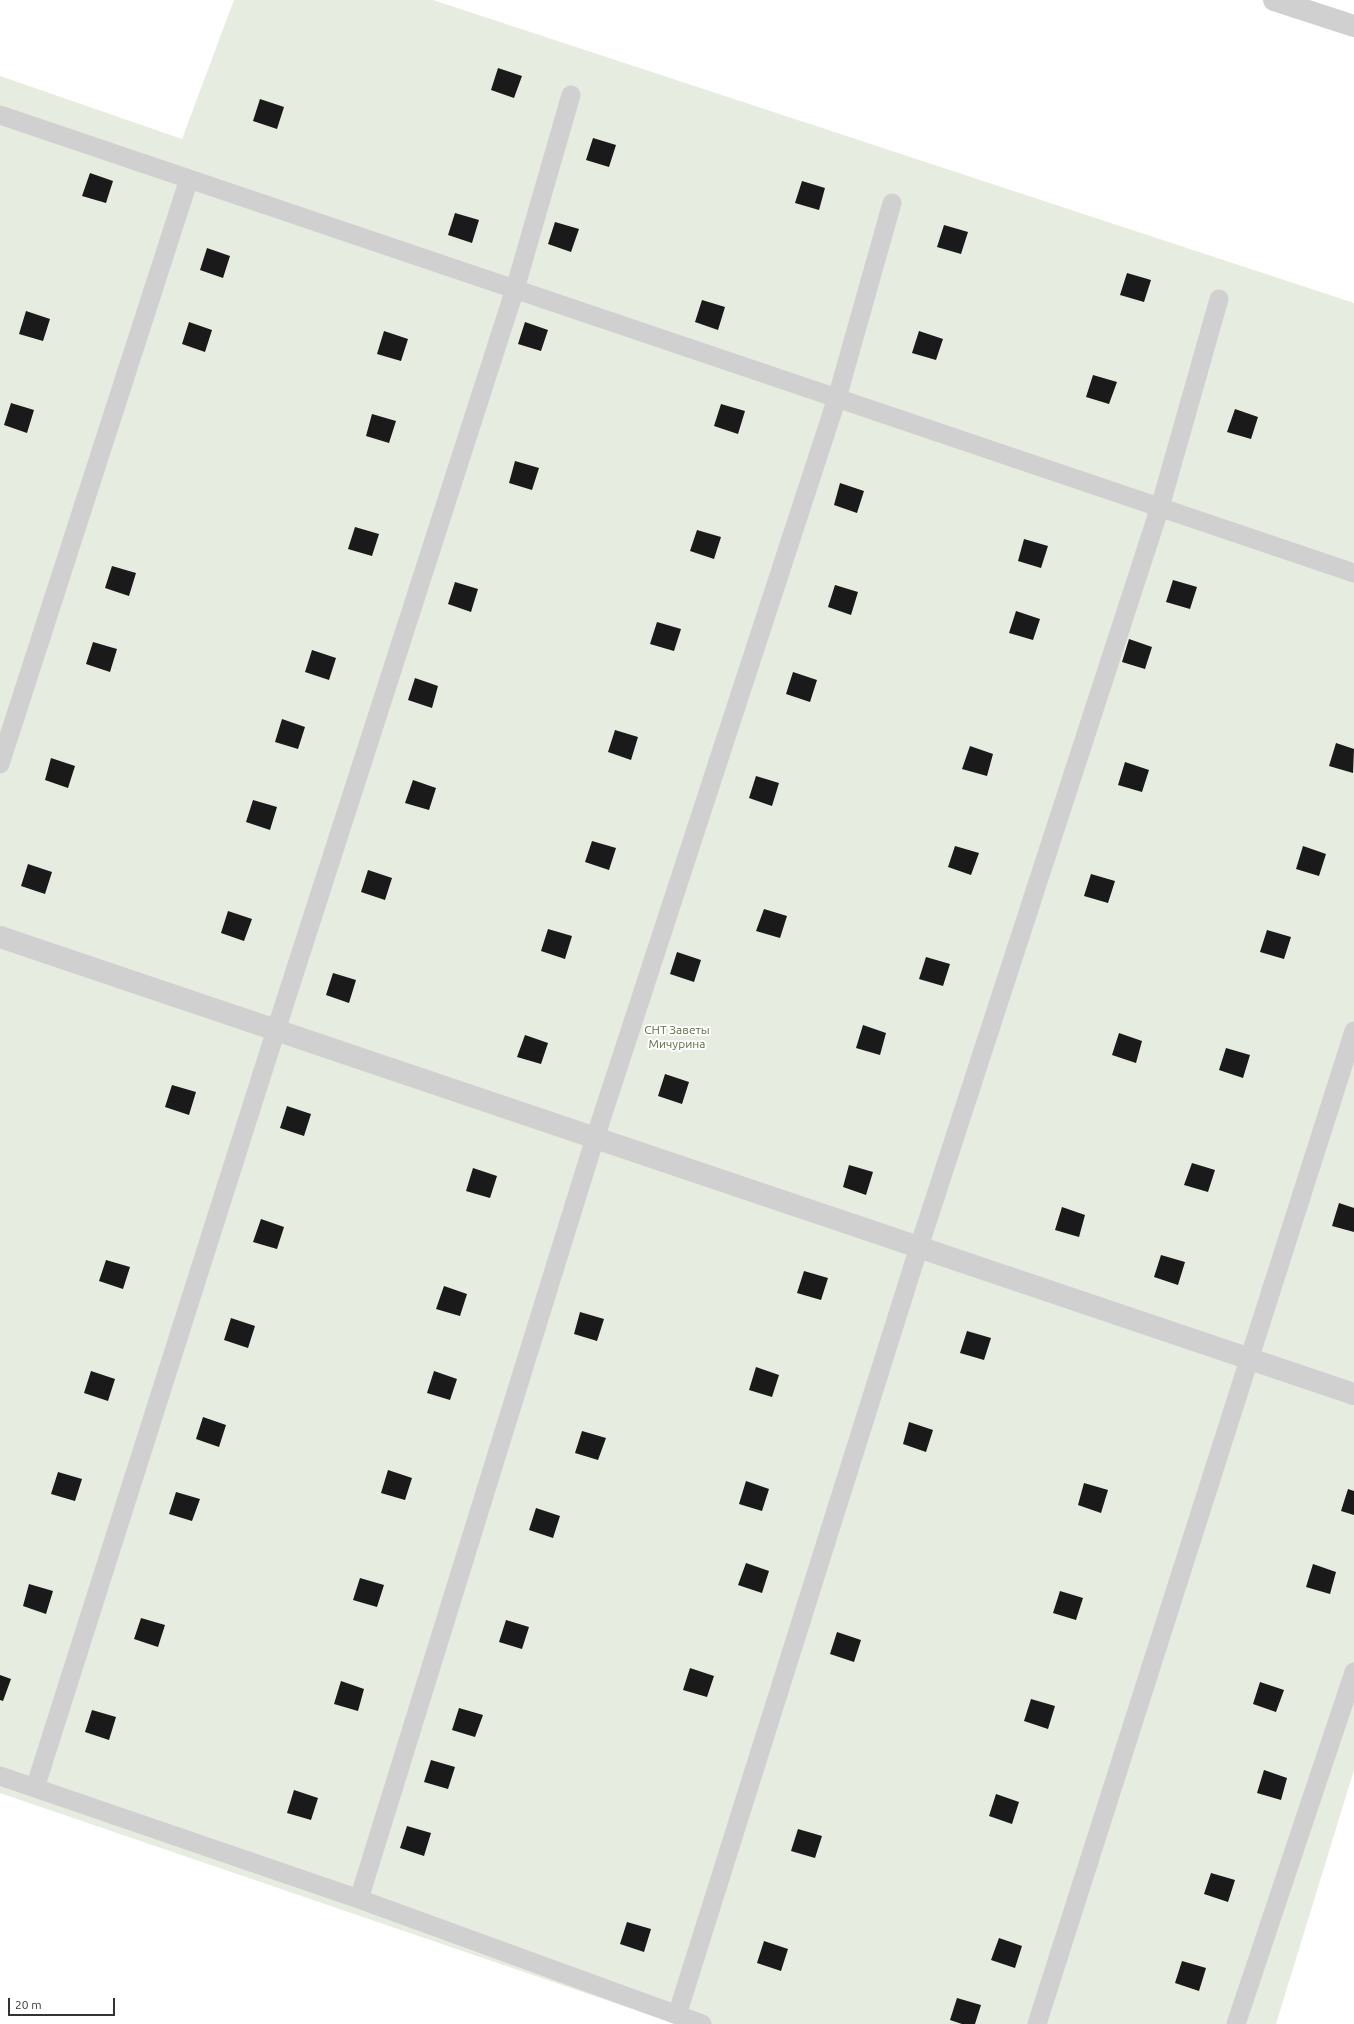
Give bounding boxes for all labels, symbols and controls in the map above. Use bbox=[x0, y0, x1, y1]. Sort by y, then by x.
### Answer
park label: СНТ Заветы Мичурина bbox=[644, 1023, 710, 1051]
scale bar bbox=[10, 1990, 117, 2016]
text: 20 m bbox=[15, 1998, 42, 2011]

